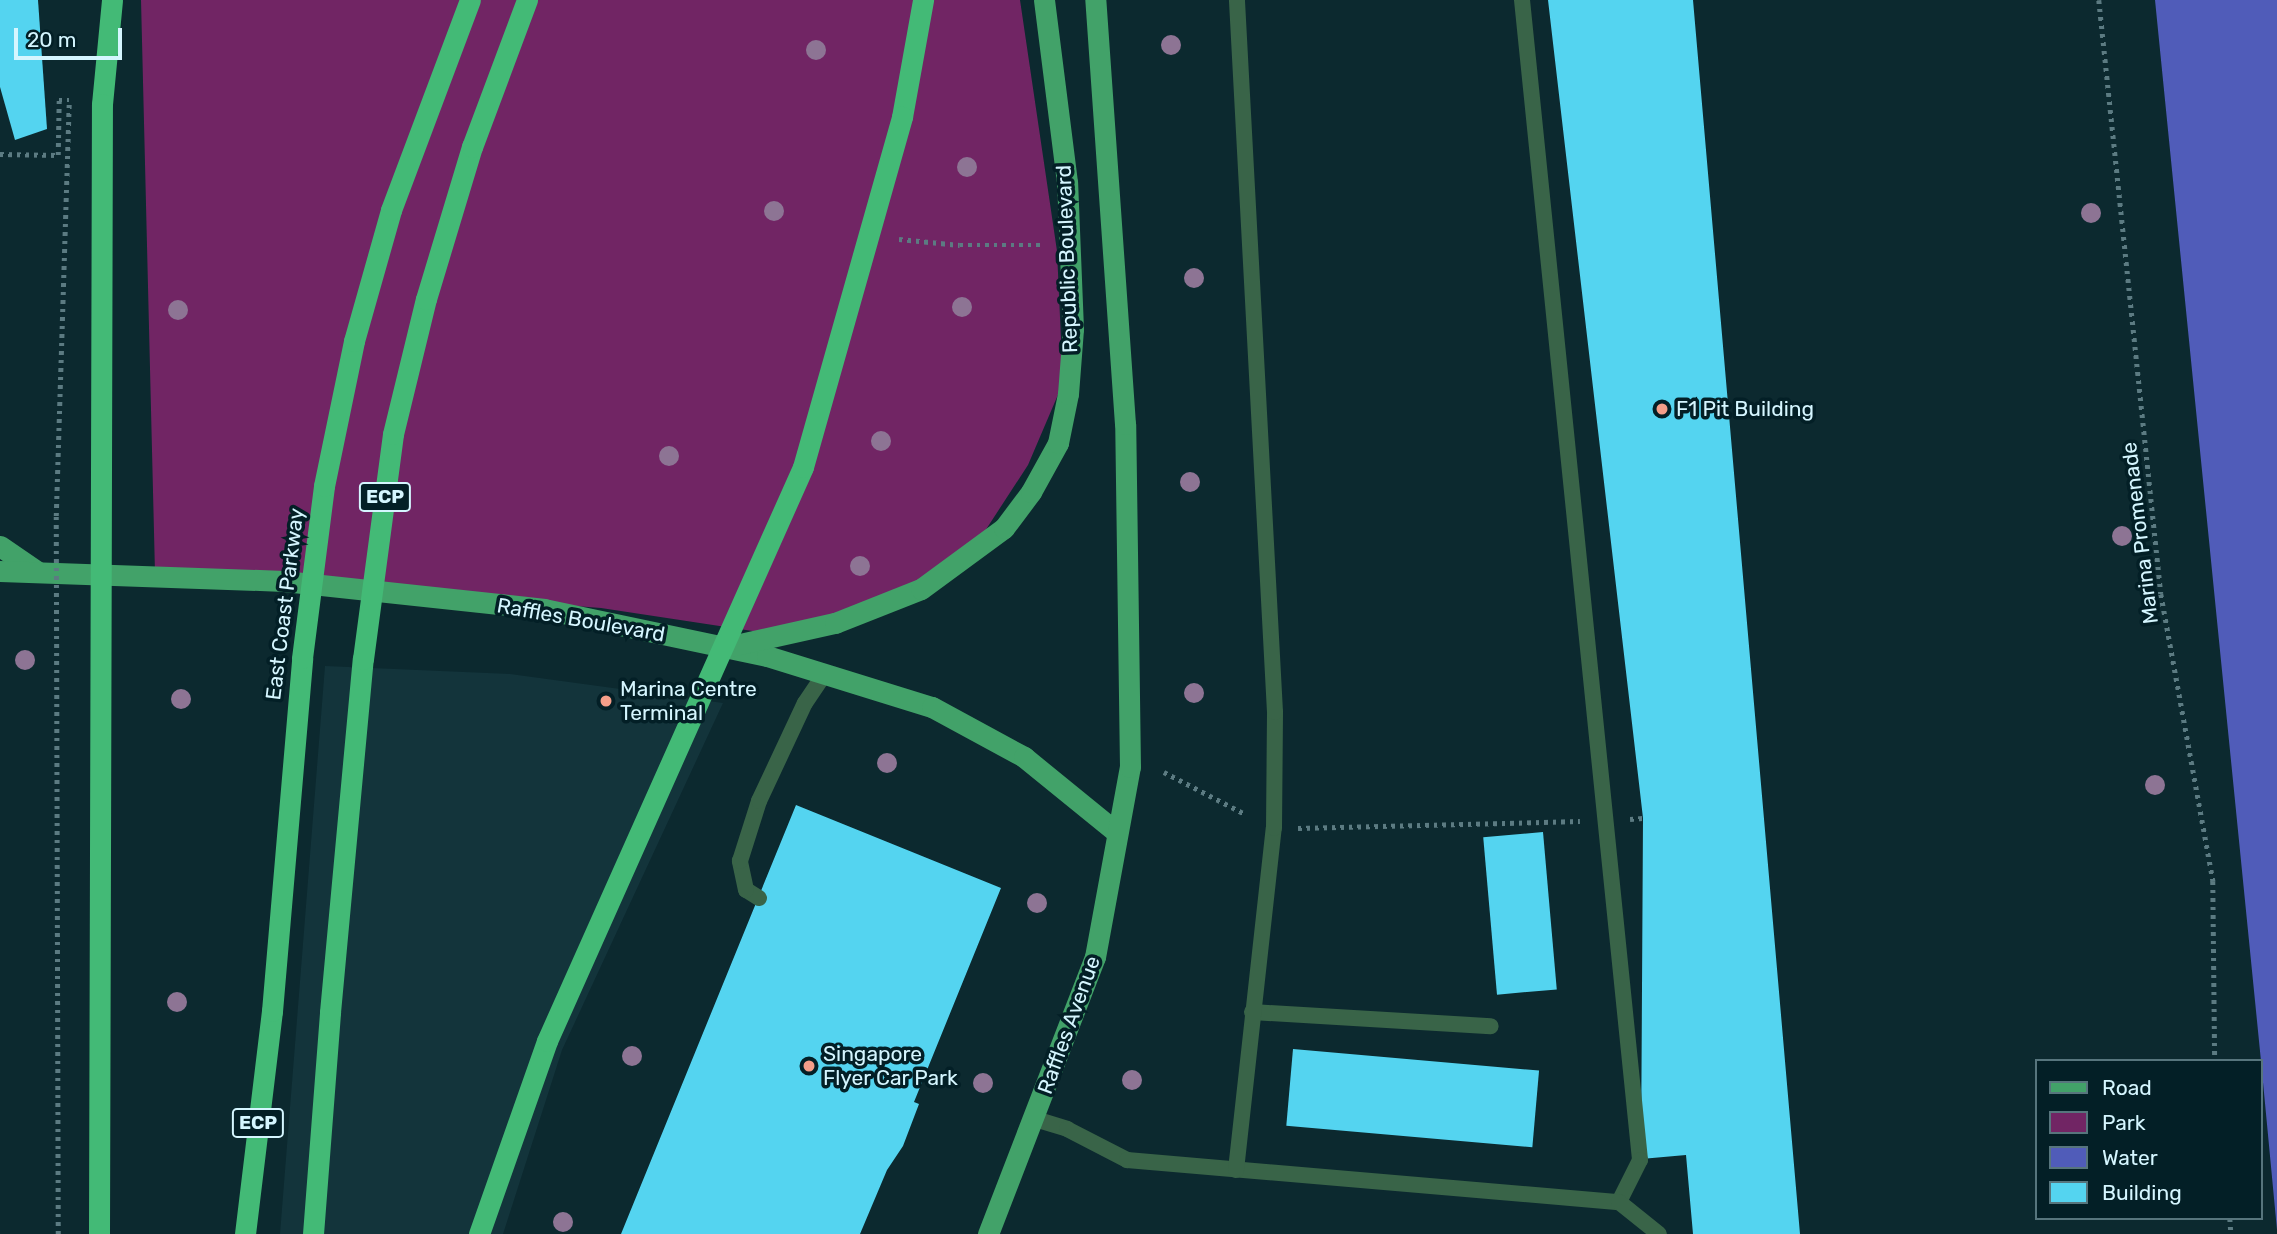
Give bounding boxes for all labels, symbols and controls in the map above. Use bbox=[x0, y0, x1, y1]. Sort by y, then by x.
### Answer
scale bar bbox=[18, 14, 126, 58]
text: 20 m bbox=[27, 27, 76, 52]
street label: Republic Boulevard bbox=[1051, 165, 1083, 353]
place label: F1 Pit Building bbox=[1676, 396, 1814, 422]
marker: F1 Pit Building bbox=[1654, 401, 1670, 417]
street label: Marina Promenade bbox=[2116, 441, 2164, 625]
road number: ECP bbox=[359, 482, 411, 512]
street label: East Coast Parkway bbox=[261, 507, 309, 701]
street label: Raffles Boulevard bbox=[495, 593, 667, 647]
place label: Marina Centre Terminal bbox=[620, 676, 757, 726]
marker: Marina Centre Terminal bbox=[598, 693, 614, 709]
street label: Raffles Avenue bbox=[1032, 952, 1106, 1098]
place label: Singapore Flyer Car Park bbox=[823, 1041, 959, 1091]
marker: Singapore Flyer Car Park bbox=[801, 1058, 817, 1074]
legend bbox=[2036, 1059, 2263, 1220]
text: Road bbox=[2102, 1075, 2152, 1100]
road number: ECP bbox=[232, 1107, 284, 1138]
text: Park bbox=[2102, 1110, 2146, 1135]
text: Water bbox=[2102, 1145, 2158, 1170]
text: Building bbox=[2102, 1180, 2182, 1205]

